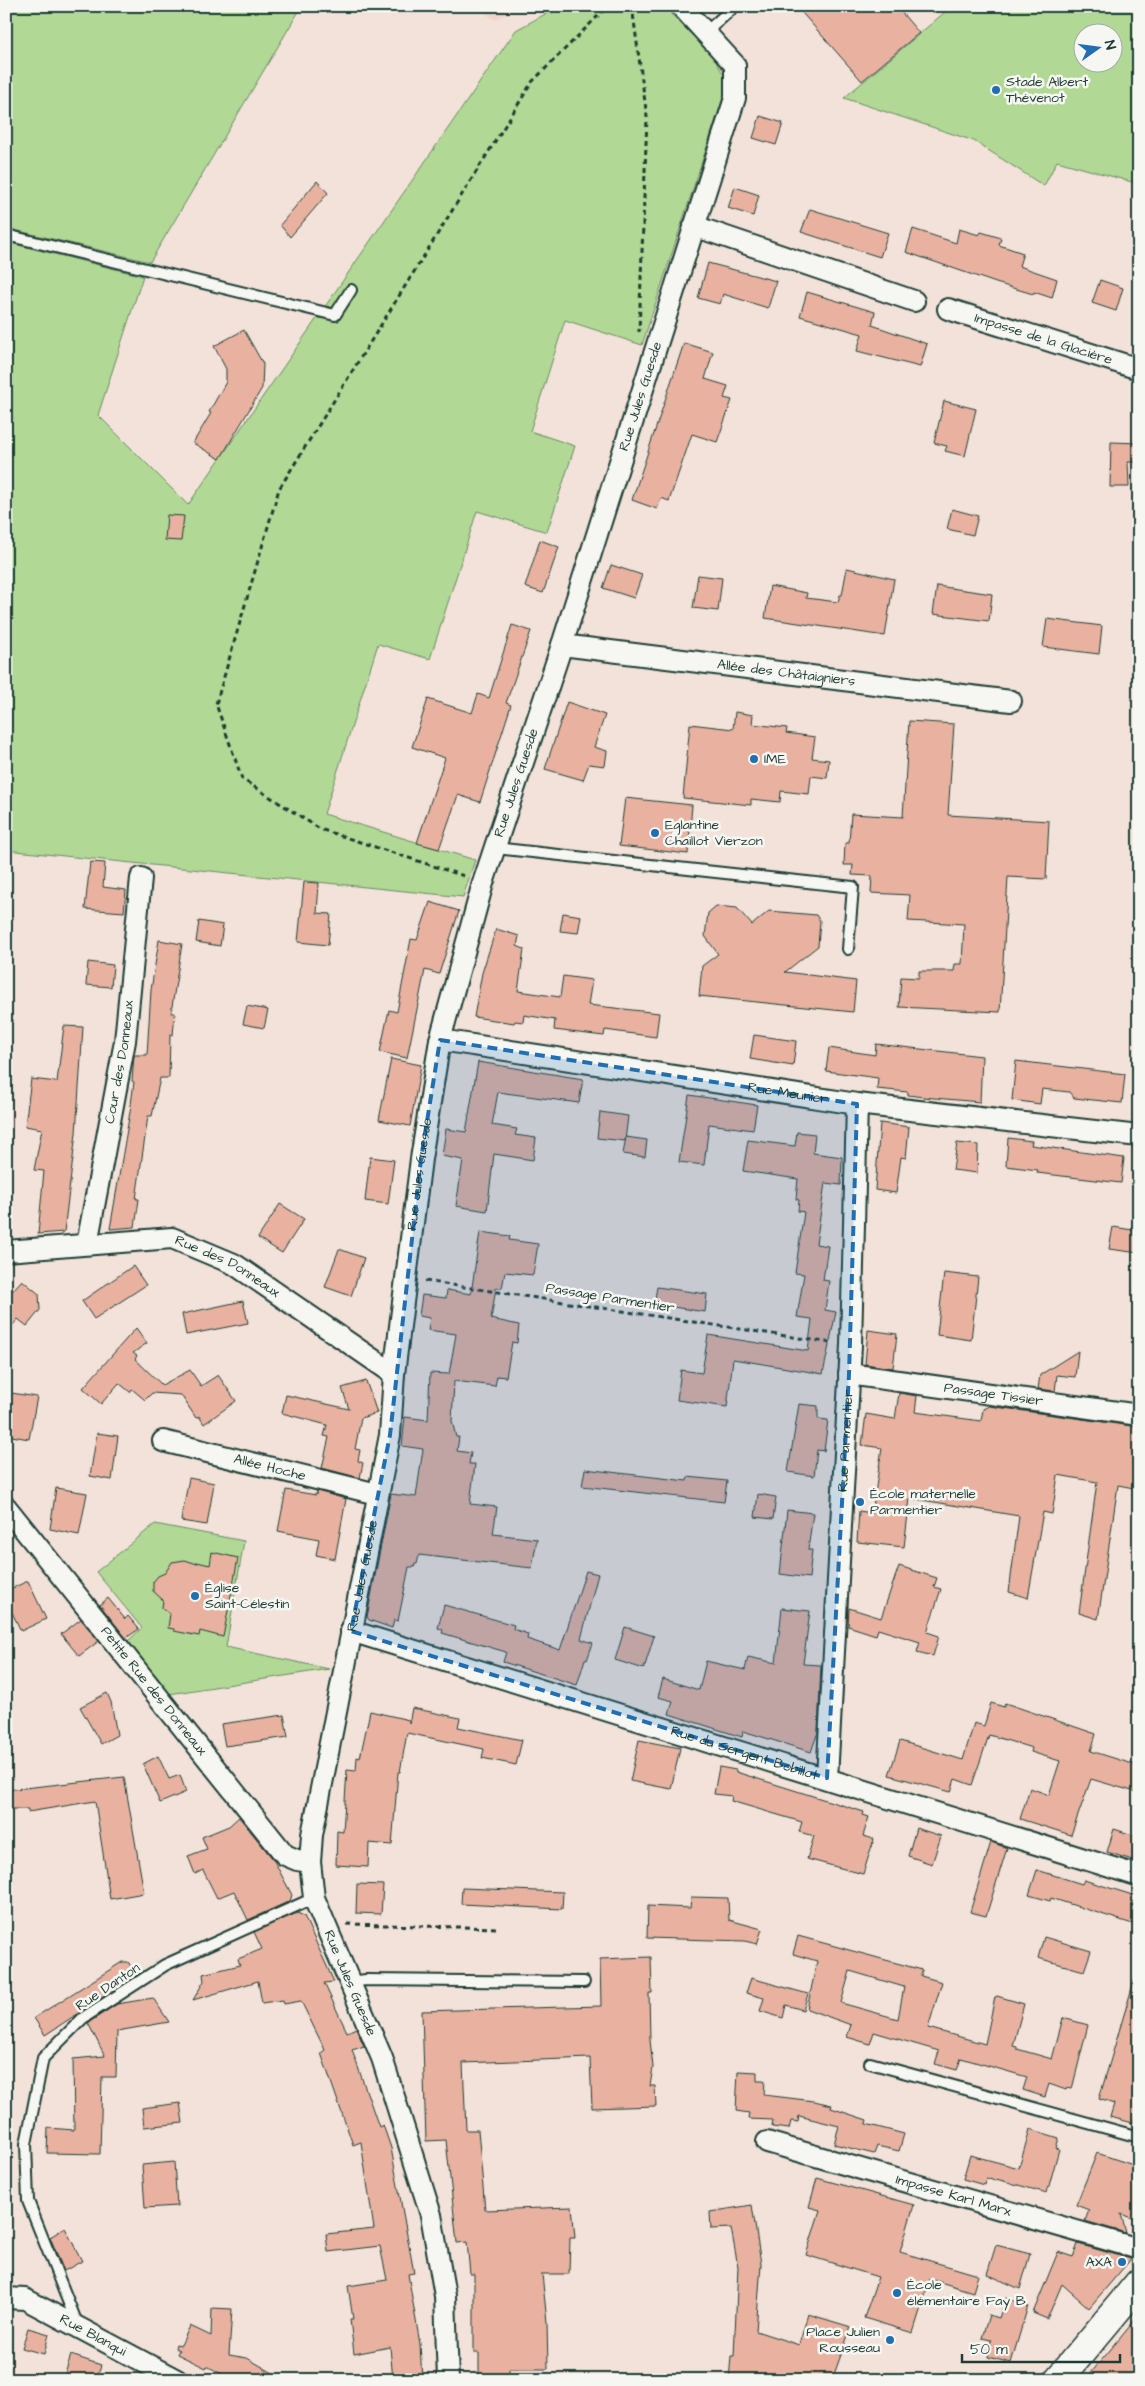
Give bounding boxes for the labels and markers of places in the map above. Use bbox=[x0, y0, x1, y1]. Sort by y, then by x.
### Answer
place label: Stade Albert Thévenot bbox=[1006, 72, 1088, 108]
marker: Stade Albert Thévenot bbox=[990, 84, 1002, 96]
place label: IME bbox=[764, 749, 787, 769]
marker: IME bbox=[748, 753, 760, 765]
place label: Eglantine Chaillot Vierzon bbox=[665, 815, 763, 851]
marker: Eglantine Chaillot Vierzon bbox=[649, 827, 661, 839]
place label: École maternelle Parmentier bbox=[870, 1484, 976, 1520]
marker: École maternelle Parmentier bbox=[854, 1496, 866, 1508]
place label: Église Saint-Célestin bbox=[205, 1578, 289, 1614]
marker: Église Saint-Célestin bbox=[189, 1590, 201, 1602]
place label: AXA bbox=[1086, 2252, 1112, 2272]
marker: AXA bbox=[1116, 2256, 1128, 2268]
place label: École élémentaire Fay B bbox=[907, 2275, 1026, 2311]
marker: École élémentaire Fay B bbox=[891, 2287, 903, 2299]
place label: Place Julien Rousseau bbox=[806, 2322, 880, 2358]
marker: Place Julien Rousseau bbox=[884, 2334, 896, 2346]

